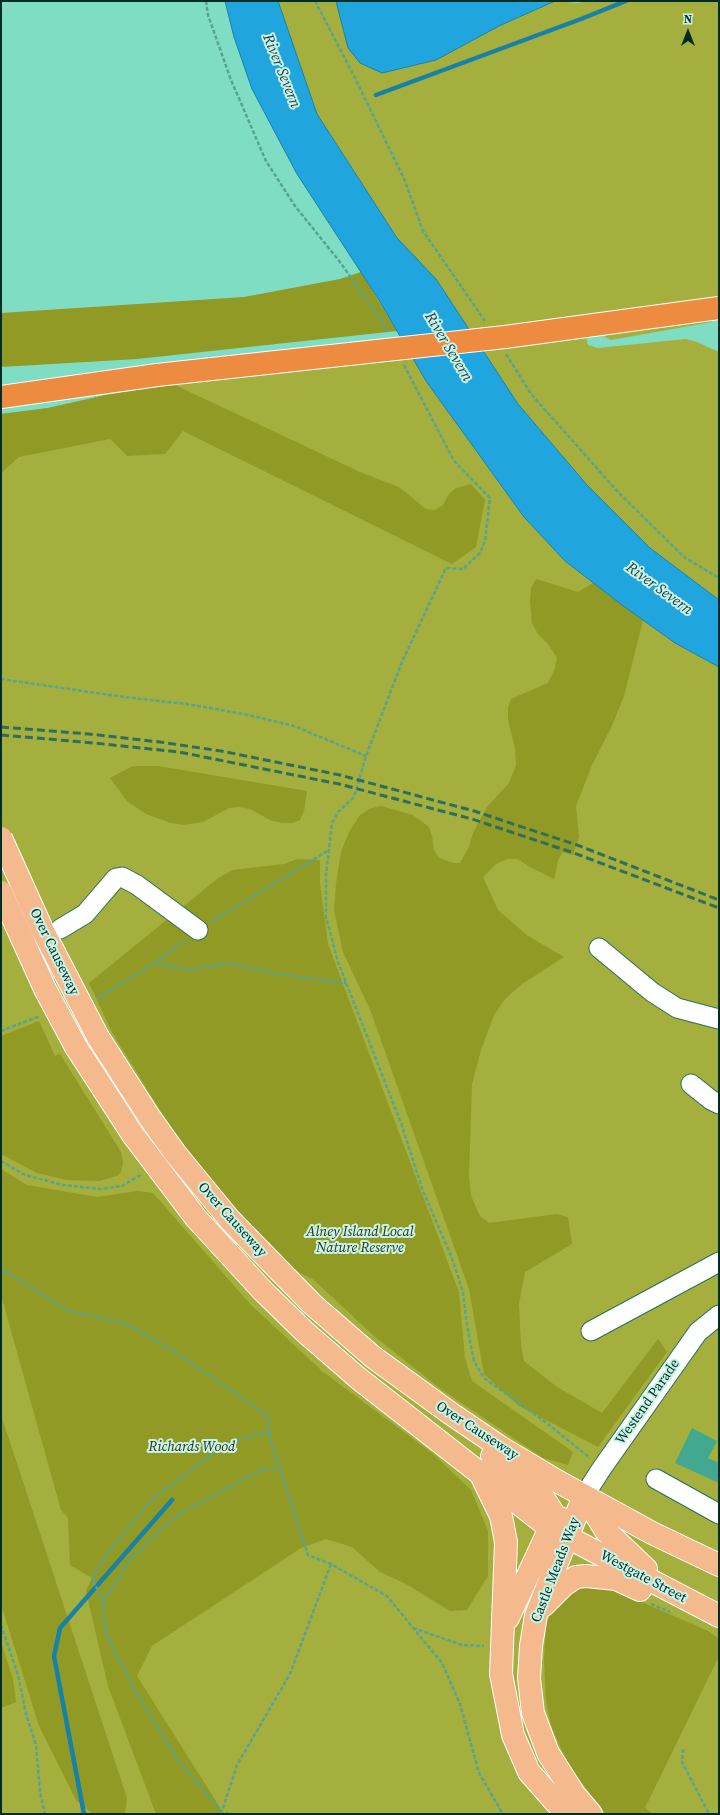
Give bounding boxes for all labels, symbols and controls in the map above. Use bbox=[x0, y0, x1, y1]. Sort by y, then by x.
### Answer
north arrow bbox=[668, 12, 708, 52]
text: N bbox=[684, 12, 692, 27]
water label: River Severn bbox=[258, 32, 304, 110]
water label: River Severn bbox=[420, 309, 476, 385]
water label: River Severn bbox=[622, 559, 696, 619]
street label: Over Causeway bbox=[26, 906, 82, 998]
street label: Over Causeway bbox=[194, 1179, 270, 1261]
park label: Alney Island Local Nature Reserve bbox=[306, 1224, 414, 1256]
street label: Westend Parade bbox=[612, 1356, 684, 1448]
street label: Over Causeway bbox=[433, 1398, 521, 1464]
park label: Richards Wood bbox=[149, 1439, 235, 1455]
street label: Castle Meads Way bbox=[528, 1515, 584, 1625]
street label: Westgate Street bbox=[597, 1547, 689, 1607]

